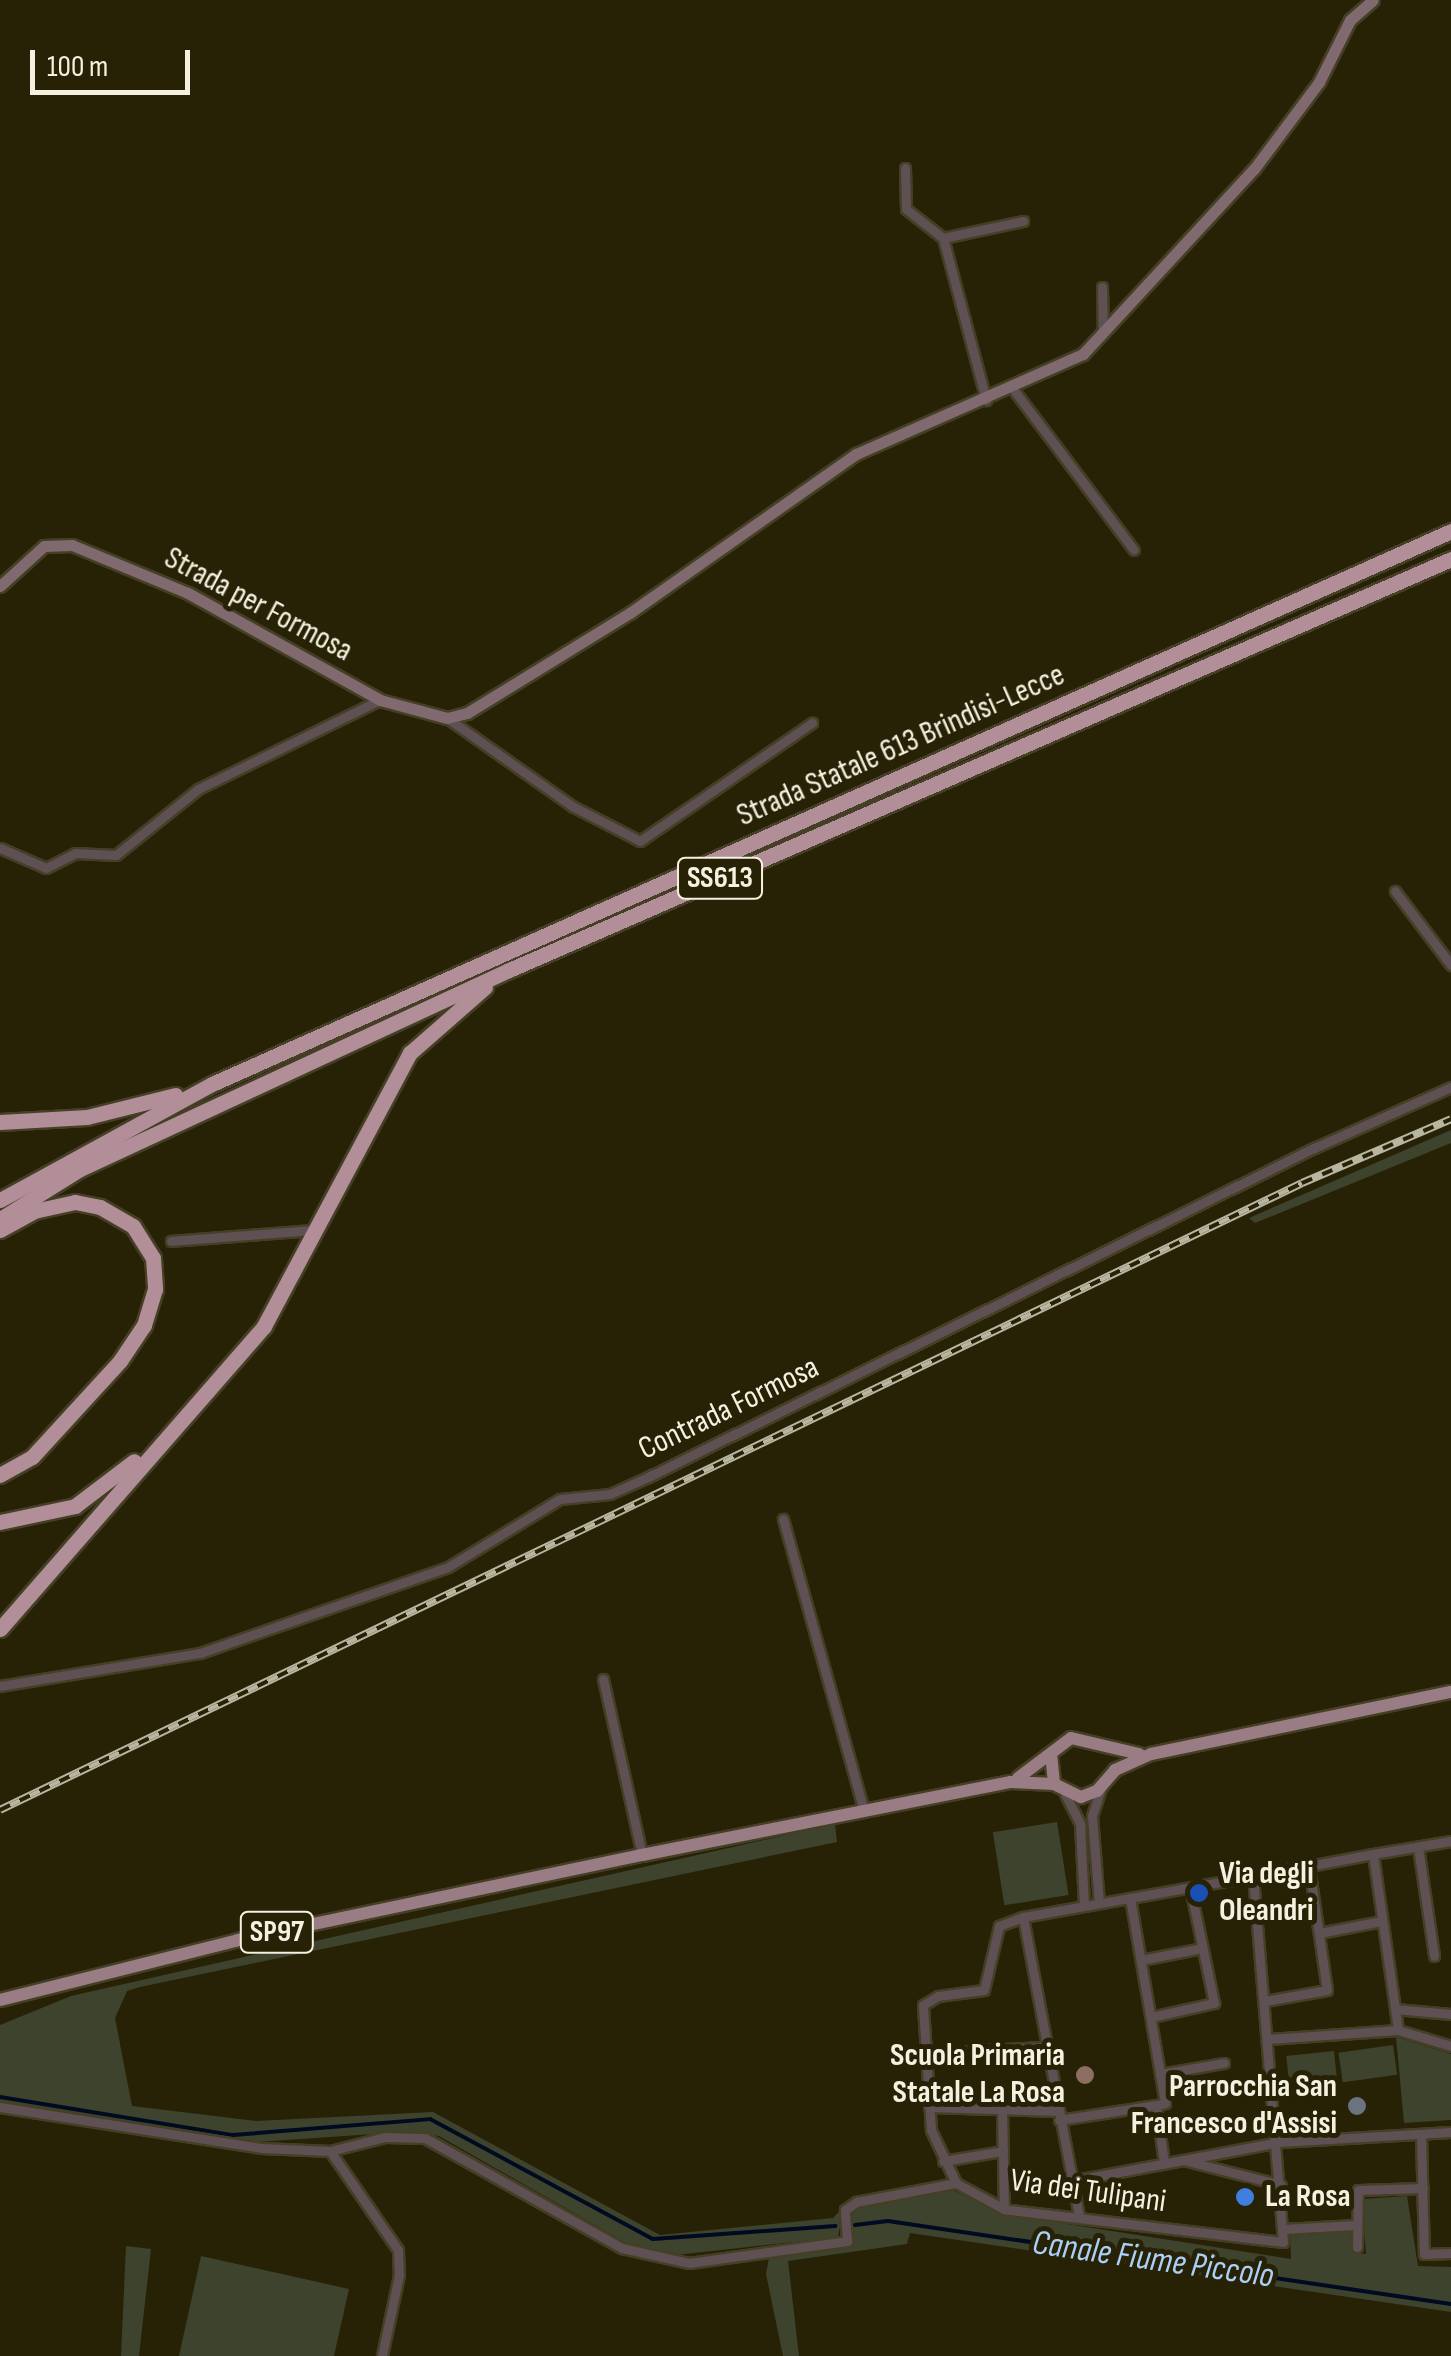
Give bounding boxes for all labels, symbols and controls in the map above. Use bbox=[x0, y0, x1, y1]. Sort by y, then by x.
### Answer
scale bar bbox=[35, 30, 195, 92]
text: 100 m bbox=[47, 49, 108, 85]
street label: Strada per Formosa bbox=[157, 539, 359, 671]
street label: Strada Statale 613 Brindisi-Lecce bbox=[731, 656, 1071, 836]
road number: SS613 bbox=[675, 853, 765, 903]
street label: Contrada Formosa bbox=[633, 1349, 825, 1469]
place label: Via degli Oleandri bbox=[1219, 1856, 1314, 1931]
marker: Via degli Oleandri bbox=[1188, 1882, 1210, 1904]
road number: SP97 bbox=[240, 1907, 314, 1957]
place label: Scuola Primaria Statale La Rosa bbox=[890, 2038, 1065, 2113]
marker: Scuola Primaria Statale La Rosa bbox=[1074, 2064, 1096, 2086]
place label: Parrocchia San Francesco d'Assisi bbox=[1131, 2069, 1337, 2144]
marker: Parrocchia San Francesco d'Assisi bbox=[1346, 2095, 1368, 2117]
street label: Via dei Tulipani bbox=[1008, 2162, 1168, 2222]
place label: La Rosa bbox=[1265, 2178, 1351, 2216]
marker: La Rosa bbox=[1234, 2186, 1256, 2208]
water label: Canale Fiume Piccolo bbox=[1030, 2222, 1276, 2298]

